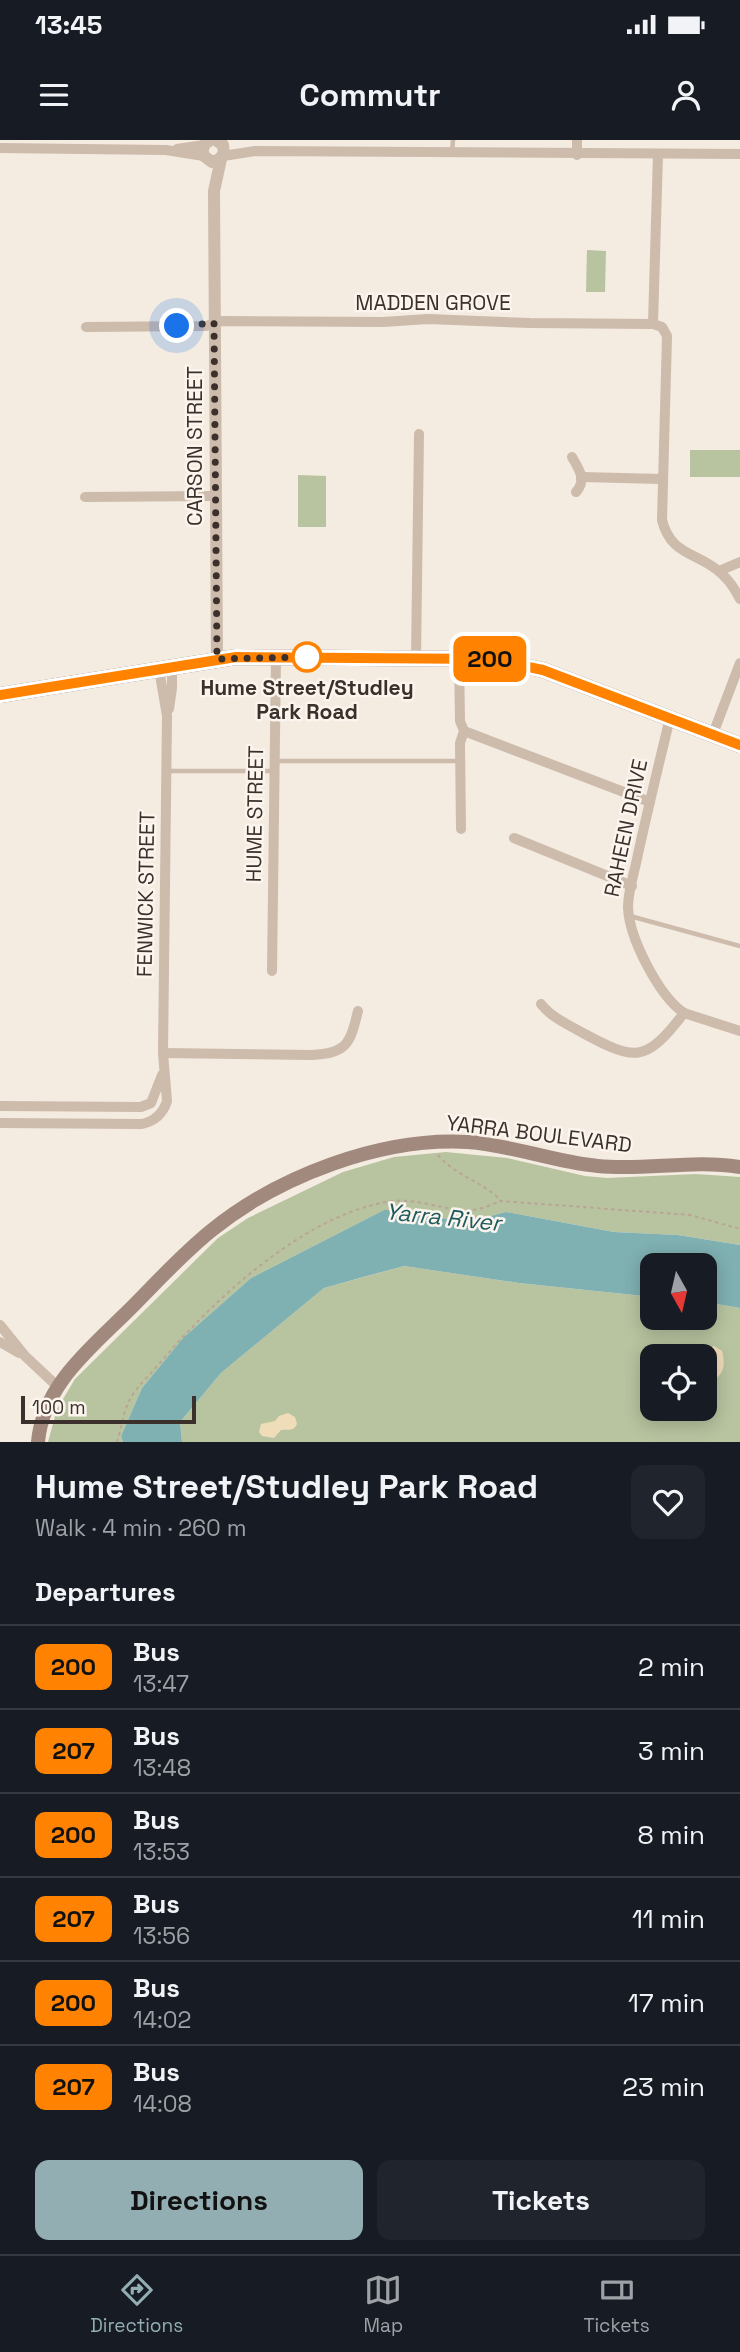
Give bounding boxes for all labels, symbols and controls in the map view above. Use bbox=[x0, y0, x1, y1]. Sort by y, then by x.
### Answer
text: 13:45 bbox=[35, 8, 102, 42]
text: Commutr bbox=[299, 75, 441, 115]
icon: menu bbox=[35, 76, 73, 114]
icon: person bbox=[667, 76, 705, 114]
street label: MADDEN GROVE bbox=[355, 289, 511, 316]
your location bbox=[159, 308, 194, 343]
street label: CARSON STREET bbox=[181, 366, 208, 526]
line badge: 200 bbox=[450, 636, 530, 682]
marker: Hume Street/Studley Park Road bbox=[292, 642, 322, 672]
text: 200 bbox=[467, 643, 513, 674]
place label: Hume Street/Studley Park Road bbox=[200, 674, 414, 725]
street label: HUME STREET bbox=[240, 745, 269, 883]
street label: RAHEEN DRIVE bbox=[598, 756, 653, 899]
street label: FENWICK STREET bbox=[131, 811, 160, 977]
street label: YARRA BOULEVARD bbox=[445, 1109, 633, 1158]
water label: Yarra River bbox=[384, 1196, 504, 1238]
north arrow bbox=[640, 1253, 718, 1330]
map controls bbox=[640, 1253, 717, 1421]
button: locate bbox=[640, 1344, 717, 1421]
scale bar bbox=[21, 1393, 196, 1425]
text: 100 m bbox=[32, 1395, 86, 1420]
button: heart bbox=[631, 1465, 705, 1539]
text: Hume Street/Studley Park Road bbox=[35, 1466, 538, 1508]
text: Walk · 4 min · 260 m bbox=[35, 1513, 247, 1543]
text: Departures bbox=[35, 1575, 176, 1609]
text: Bus bbox=[133, 1635, 180, 1669]
text: 2 min bbox=[638, 1650, 705, 1684]
text: 200 bbox=[51, 1651, 96, 1682]
text: 13:47 bbox=[133, 1669, 189, 1699]
text: Bus bbox=[133, 1719, 180, 1753]
text: 3 min bbox=[638, 1734, 705, 1768]
text: 207 bbox=[52, 1735, 95, 1766]
text: 13:48 bbox=[133, 1753, 191, 1783]
text: Bus bbox=[133, 1803, 180, 1837]
text: 8 min bbox=[637, 1818, 705, 1852]
text: 200 bbox=[51, 1819, 96, 1850]
text: 13:53 bbox=[133, 1837, 190, 1867]
text: Bus bbox=[133, 1887, 180, 1921]
text: 11 min bbox=[632, 1902, 705, 1936]
text: 207 bbox=[52, 1903, 95, 1934]
text: 13:56 bbox=[133, 1921, 190, 1951]
text: Bus bbox=[133, 1971, 180, 2005]
text: 17 min bbox=[628, 1986, 705, 2020]
text: 200 bbox=[51, 1987, 96, 2018]
text: 14:02 bbox=[133, 2005, 191, 2035]
text: Bus bbox=[133, 2055, 180, 2089]
text: 23 min bbox=[622, 2070, 705, 2104]
text: 207 bbox=[52, 2071, 95, 2102]
text: 14:08 bbox=[133, 2089, 192, 2119]
button: Directions bbox=[35, 2160, 363, 2240]
button: Tickets bbox=[377, 2160, 705, 2240]
tab: Directions bbox=[90, 2271, 183, 2338]
tab: Map bbox=[364, 2271, 403, 2338]
tab: Tickets bbox=[583, 2271, 650, 2338]

